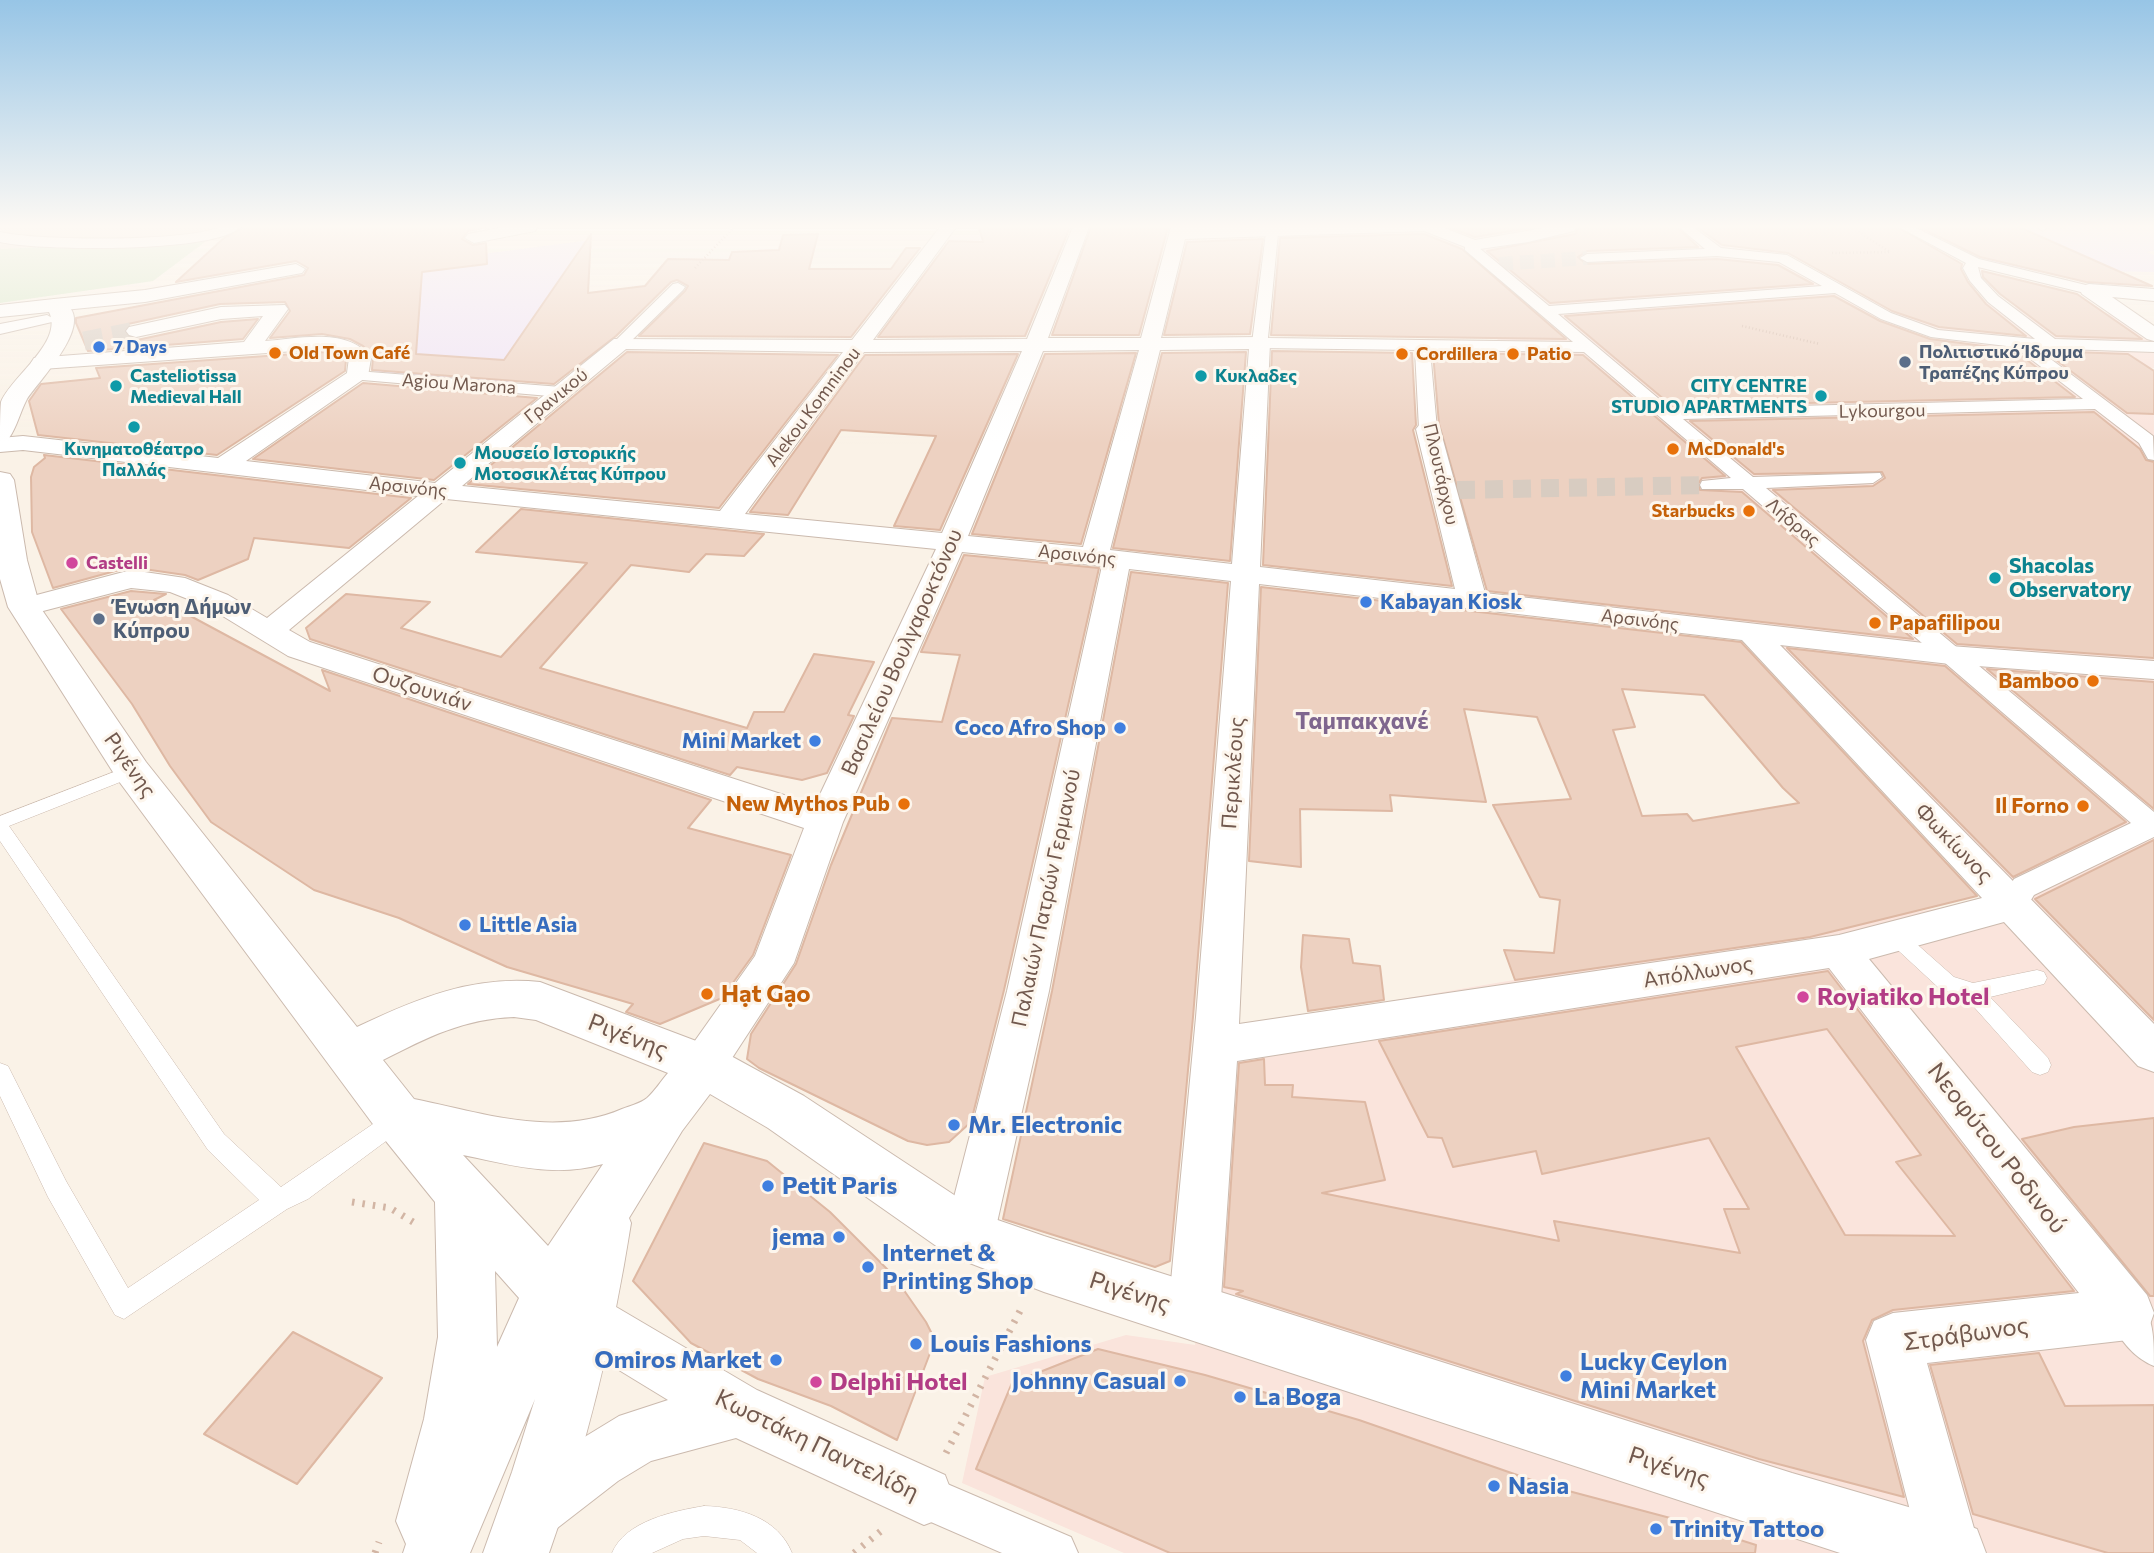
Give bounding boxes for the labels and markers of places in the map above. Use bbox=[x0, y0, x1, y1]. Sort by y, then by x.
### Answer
place label: 7 Days bbox=[113, 336, 167, 358]
marker: 7 Days bbox=[91, 339, 107, 355]
place label: Πολιτιστικό Ίδρυμα Τραπέζης Κύπρου bbox=[1919, 341, 2083, 384]
place label: Old Town Café bbox=[289, 342, 410, 364]
place label: Cordillera bbox=[1416, 343, 1498, 365]
place label: Patio bbox=[1527, 343, 1572, 365]
marker: Old Town Café bbox=[267, 345, 283, 361]
marker: Cordillera bbox=[1394, 346, 1410, 362]
marker: Patio bbox=[1505, 346, 1521, 362]
marker: Πολιτιστικό Ίδρυμα Τραπέζης Κύπρου bbox=[1897, 354, 1913, 370]
place label: Casteliotissa Medieval Hall bbox=[130, 365, 242, 408]
place label: Κυκλαδες bbox=[1215, 365, 1297, 387]
marker: Κυκλαδες bbox=[1193, 368, 1209, 384]
place label: CITY CENTRE STUDIO APARTMENTS bbox=[1611, 375, 1807, 418]
marker: Casteliotissa Medieval Hall bbox=[108, 378, 124, 394]
marker: CITY CENTRE STUDIO APARTMENTS bbox=[1813, 388, 1829, 404]
marker: Κινηματοθέατρο Παλλάς bbox=[126, 419, 142, 435]
place label: Κινηματοθέατρο Παλλάς bbox=[64, 438, 204, 480]
place label: McDonald's bbox=[1687, 438, 1785, 460]
marker: McDonald's bbox=[1665, 441, 1681, 457]
place label: Μουσείο Ιστορικής Μοτοσικλέτας Κύπρου bbox=[474, 442, 666, 484]
marker: Μουσείο Ιστορικής Μοτοσικλέτας Κύπρου bbox=[452, 455, 468, 471]
place label: Starbucks bbox=[1651, 500, 1735, 522]
marker: Starbucks bbox=[1741, 503, 1757, 519]
place label: Castelli bbox=[86, 552, 148, 574]
place label: Shacolas Observatory bbox=[2009, 553, 2132, 603]
marker: Castelli bbox=[64, 555, 80, 571]
marker: Shacolas Observatory bbox=[1987, 570, 2003, 586]
place label: Kabayan Kiosk bbox=[1380, 589, 1522, 615]
place label: Ένωση Δήμων Κύπρου bbox=[113, 594, 251, 644]
marker: Kabayan Kiosk bbox=[1358, 594, 1374, 610]
place label: Papafilipou bbox=[1889, 610, 2000, 636]
marker: Ένωση Δήμων Κύπρου bbox=[91, 611, 107, 627]
marker: Papafilipou bbox=[1867, 615, 1883, 631]
place label: Bamboo bbox=[1998, 668, 2079, 694]
marker: Bamboo bbox=[2085, 673, 2101, 689]
place label: Coco Afro Shop bbox=[954, 715, 1106, 741]
marker: Coco Afro Shop bbox=[1112, 720, 1128, 736]
place label: Mini Market bbox=[682, 728, 801, 754]
marker: Mini Market bbox=[807, 733, 823, 749]
place label: New Mythos Pub bbox=[726, 791, 890, 817]
place label: Il Forno bbox=[1995, 793, 2069, 819]
marker: New Mythos Pub bbox=[896, 796, 912, 812]
marker: Il Forno bbox=[2075, 798, 2091, 814]
place label: Little Asia bbox=[479, 912, 577, 938]
marker: Little Asia bbox=[457, 917, 473, 933]
place label: Hạt Gạo bbox=[721, 980, 811, 1008]
place label: Royiatiko Hotel bbox=[1817, 983, 1989, 1011]
marker: Hạt Gạo bbox=[699, 986, 715, 1002]
marker: Royiatiko Hotel bbox=[1795, 989, 1811, 1005]
place label: Mr. Electronic bbox=[968, 1111, 1122, 1139]
marker: Mr. Electronic bbox=[946, 1117, 962, 1133]
place label: Petit Paris bbox=[782, 1172, 897, 1200]
marker: Petit Paris bbox=[760, 1178, 776, 1194]
place label: jema bbox=[772, 1223, 825, 1251]
marker: jema bbox=[831, 1229, 847, 1245]
place label: Internet & Printing Shop bbox=[882, 1239, 1033, 1295]
marker: Internet & Printing Shop bbox=[860, 1259, 876, 1275]
place label: Louis Fashions bbox=[930, 1330, 1092, 1358]
marker: Louis Fashions bbox=[908, 1336, 924, 1352]
place label: Omiros Market bbox=[594, 1346, 762, 1374]
place label: Lucky Ceylon Mini Market bbox=[1580, 1348, 1727, 1404]
marker: Omiros Market bbox=[768, 1352, 784, 1368]
place label: Johnny Casual bbox=[1012, 1367, 1166, 1395]
place label: Delphi Hotel bbox=[830, 1368, 968, 1396]
marker: Lucky Ceylon Mini Market bbox=[1558, 1368, 1574, 1384]
marker: Johnny Casual bbox=[1172, 1373, 1188, 1389]
marker: Delphi Hotel bbox=[808, 1374, 824, 1390]
place label: La Boga bbox=[1254, 1383, 1341, 1411]
marker: La Boga bbox=[1232, 1389, 1248, 1405]
place label: Nasia bbox=[1508, 1472, 1569, 1500]
marker: Nasia bbox=[1486, 1478, 1502, 1494]
place label: Trinity Tattoo bbox=[1670, 1515, 1824, 1543]
marker: Trinity Tattoo bbox=[1648, 1521, 1664, 1537]

